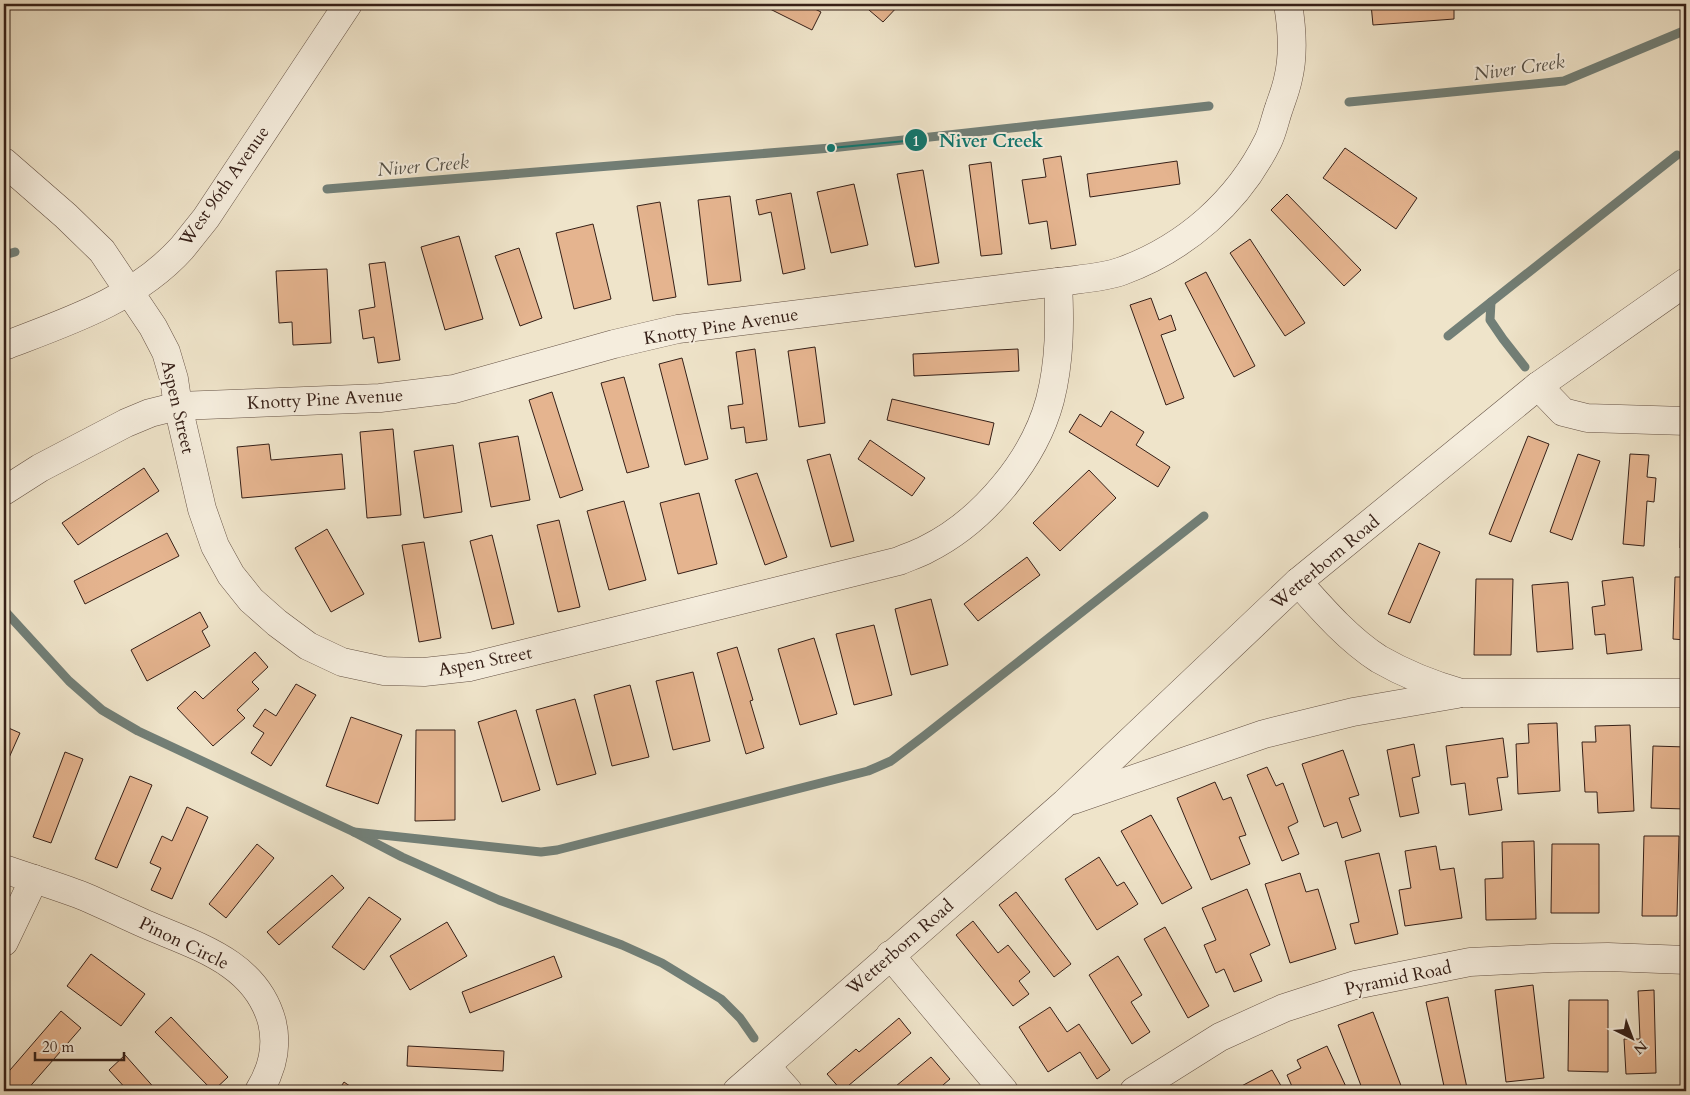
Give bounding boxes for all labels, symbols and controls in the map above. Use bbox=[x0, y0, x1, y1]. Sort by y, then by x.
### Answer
water label: Niver Creek bbox=[1472, 49, 1567, 87]
street label: West 96th Avenue bbox=[173, 121, 275, 252]
callout: Niver Creek bbox=[904, 123, 1053, 157]
text: Niver Creek bbox=[939, 128, 1043, 154]
text: 1 bbox=[912, 131, 920, 151]
water label: Niver Creek bbox=[376, 149, 471, 183]
street label: Knotty Pine Avenue bbox=[642, 302, 800, 351]
street label: Aspen Street bbox=[155, 358, 200, 456]
street label: Knotty Pine Avenue bbox=[246, 383, 404, 416]
street label: Wetterborn Road bbox=[1265, 509, 1385, 616]
street label: Aspen Street bbox=[436, 640, 534, 683]
street label: Wetterborn Road bbox=[841, 893, 960, 1002]
street label: Pinon Circle bbox=[135, 911, 233, 976]
street label: Pyramid Road bbox=[1342, 955, 1454, 1002]
north arrow bbox=[1608, 1012, 1658, 1062]
scale bar bbox=[35, 1030, 124, 1062]
text: N bbox=[1629, 1036, 1651, 1058]
text: 20 m bbox=[42, 1037, 74, 1057]

